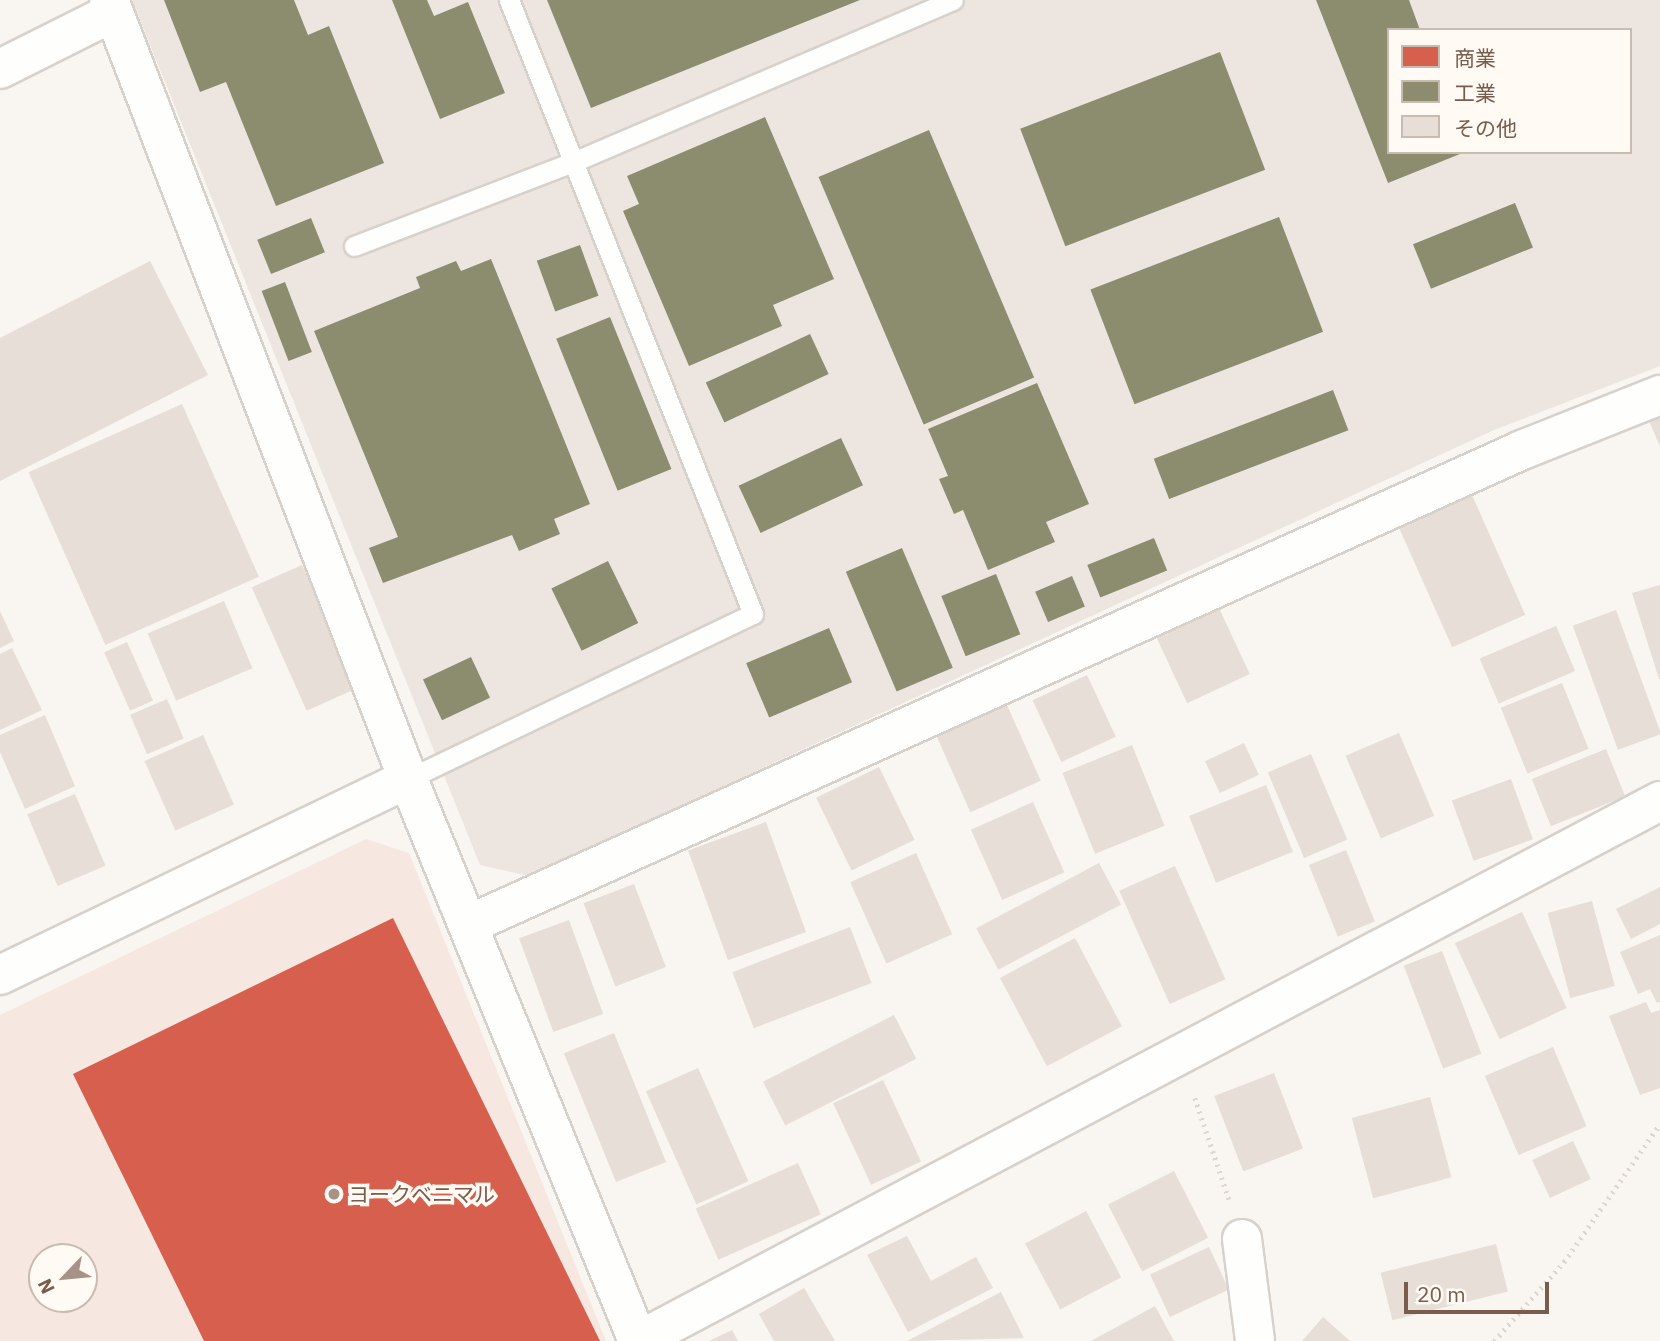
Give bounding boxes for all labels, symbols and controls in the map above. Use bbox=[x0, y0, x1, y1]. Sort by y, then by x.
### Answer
legend bbox=[1387, 28, 1632, 154]
text: 商業 bbox=[1454, 44, 1496, 72]
text: 工業 bbox=[1454, 79, 1496, 107]
text: その他 bbox=[1454, 114, 1517, 142]
place label: ヨークベニマル bbox=[348, 1181, 495, 1207]
marker: ヨークベニマル bbox=[326, 1186, 342, 1202]
north arrow bbox=[28, 1243, 98, 1313]
scale bar bbox=[1408, 1268, 1553, 1312]
text: N bbox=[32, 1275, 60, 1298]
text: 20 m bbox=[1417, 1280, 1466, 1308]

